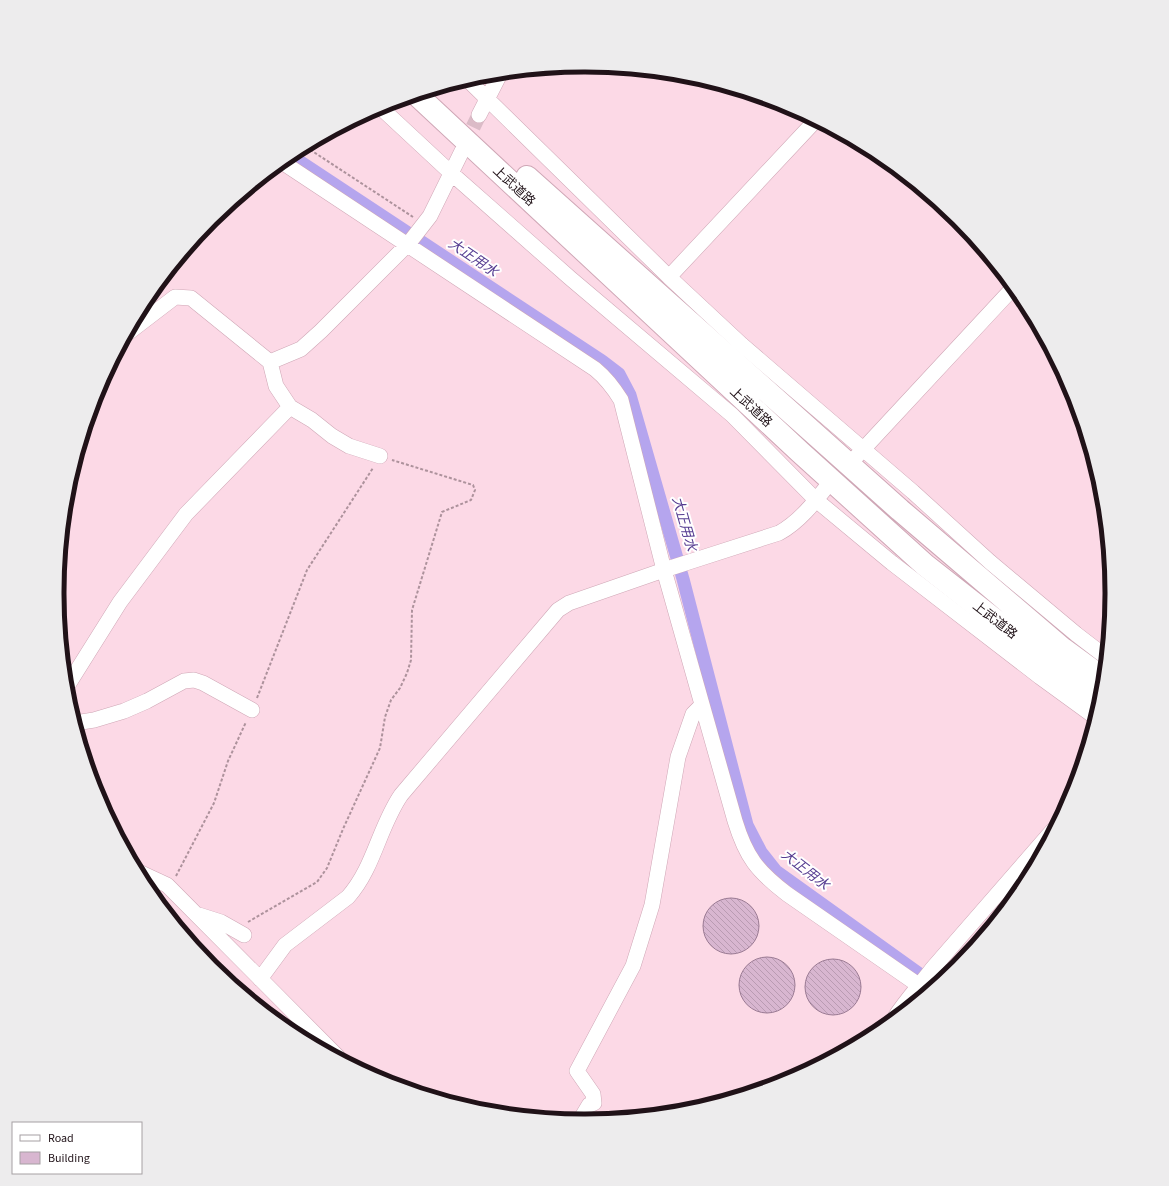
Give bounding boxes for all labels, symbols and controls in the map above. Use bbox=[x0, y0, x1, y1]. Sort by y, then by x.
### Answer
street label: 上武道路 bbox=[489, 162, 539, 210]
water label: 大正用水 bbox=[444, 234, 503, 283]
street label: 上武道路 bbox=[726, 383, 776, 431]
water label: 大正用水 bbox=[667, 494, 702, 556]
street label: 上武道路 bbox=[969, 597, 1021, 643]
water label: 大正用水 bbox=[777, 845, 835, 896]
legend bbox=[12, 1122, 142, 1174]
text: Road bbox=[48, 1130, 74, 1147]
text: Building bbox=[48, 1150, 90, 1167]

